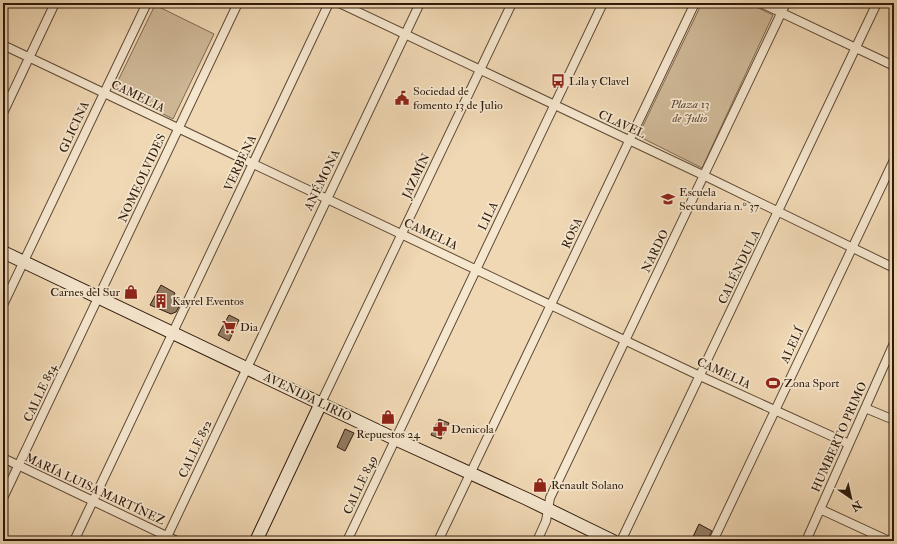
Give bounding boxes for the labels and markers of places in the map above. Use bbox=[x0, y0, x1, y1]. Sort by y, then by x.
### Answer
bus stop icon: Lila y Clavel bbox=[550, 73, 566, 89]
place label: Lila y Clavel bbox=[569, 74, 629, 89]
place label: Sociedad de fomento 13 de Julio bbox=[413, 84, 503, 113]
public building icon: Sociedad de fomento 13 de Julio bbox=[394, 90, 410, 106]
place label: Escuela Secundaria n.° 37 bbox=[679, 185, 760, 214]
school or university icon: Escuela Secundaria n.° 37 bbox=[660, 191, 676, 207]
shop icon: Carnes del Sur bbox=[123, 284, 139, 300]
place label: Carnes del Sur bbox=[50, 285, 121, 300]
building icon: Kayrel Eventos bbox=[153, 293, 169, 309]
place label: Kayrel Eventos bbox=[172, 294, 244, 309]
supermarket icon: Dia bbox=[221, 319, 237, 335]
place label: Dia bbox=[240, 320, 259, 335]
sports icon: Zona Sport bbox=[765, 375, 781, 391]
place label: Zona Sport bbox=[784, 376, 839, 391]
shop icon: Repuestos 24 bbox=[380, 409, 396, 425]
pharmacy icon: Denicola bbox=[432, 421, 448, 437]
place label: Denicola bbox=[451, 422, 495, 437]
place label: Repuestos 24 bbox=[356, 427, 420, 442]
shop icon: Renault Solano bbox=[532, 477, 548, 493]
place label: Renault Solano bbox=[551, 478, 624, 493]

